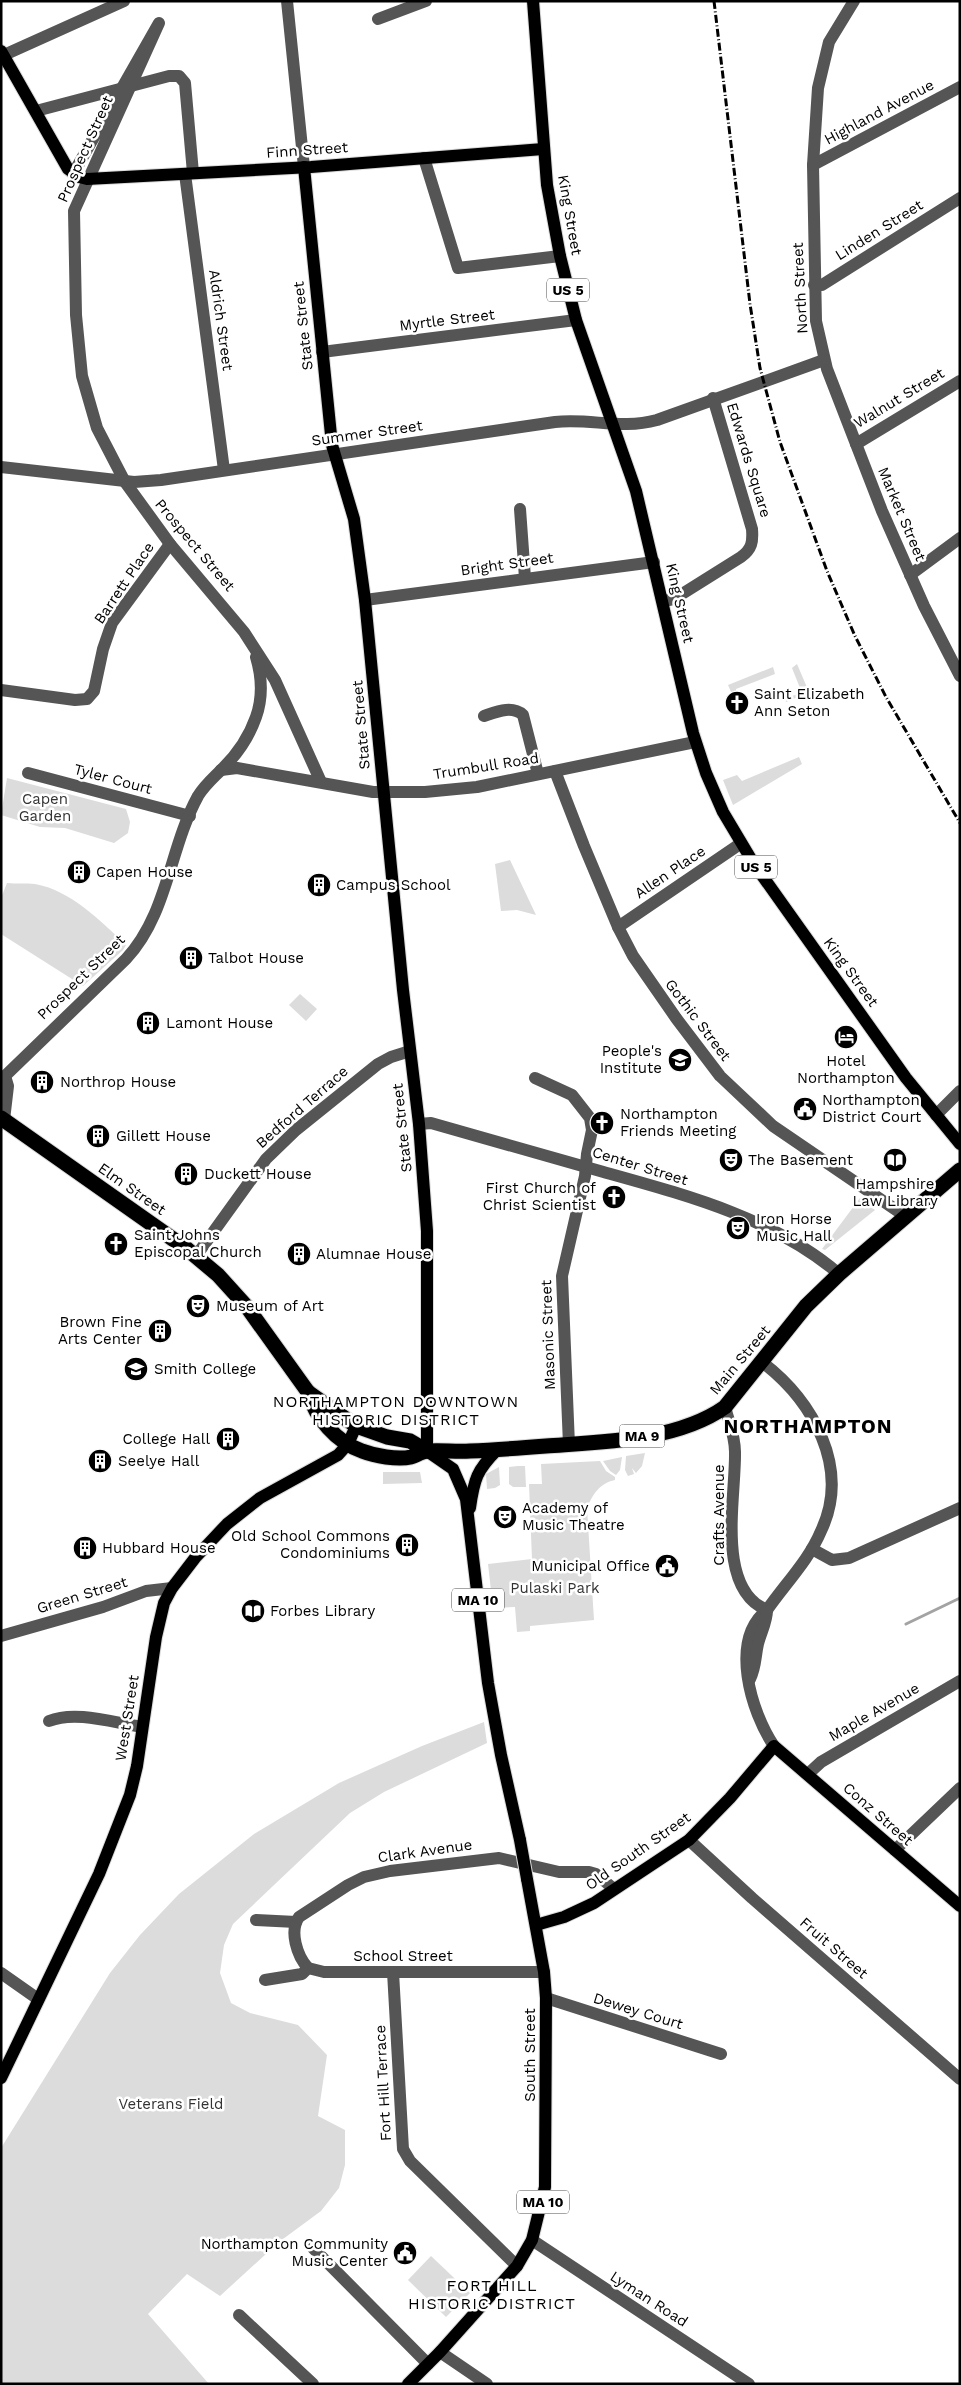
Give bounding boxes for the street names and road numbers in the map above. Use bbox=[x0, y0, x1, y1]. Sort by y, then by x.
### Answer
street label: Highland Avenue bbox=[821, 76, 937, 148]
street label: Prospect Street bbox=[53, 92, 117, 205]
street label: Finn Street bbox=[265, 138, 349, 162]
street label: King Street bbox=[554, 173, 586, 257]
street label: Linden Street bbox=[832, 196, 927, 264]
street label: North Street bbox=[789, 241, 811, 334]
street label: Aldrich Street bbox=[205, 268, 237, 372]
road number: US 5 bbox=[547, 278, 589, 302]
street label: State Street bbox=[289, 280, 317, 371]
street label: Myrtle Street bbox=[398, 305, 496, 335]
street label: Walnut Street bbox=[851, 364, 948, 432]
street label: Edwards Square bbox=[723, 400, 775, 520]
street label: Summer Street bbox=[310, 416, 424, 450]
street label: Market Street bbox=[874, 464, 930, 564]
street label: Prospect Street bbox=[151, 495, 239, 595]
street label: Barrett Place bbox=[90, 539, 158, 627]
street label: Bright Street bbox=[459, 548, 555, 579]
street label: King Street bbox=[662, 561, 698, 645]
street label: State Street bbox=[348, 679, 374, 770]
street label: Trumbull Road bbox=[432, 749, 540, 783]
street label: Tyler Court bbox=[72, 760, 155, 798]
street label: Allen Place bbox=[631, 842, 709, 902]
road number: US 5 bbox=[735, 856, 777, 879]
street label: Prospect Street bbox=[33, 930, 129, 1023]
street label: King Street bbox=[820, 934, 883, 1011]
street label: Gothic Street bbox=[661, 975, 735, 1065]
street label: Bedford Terrace bbox=[252, 1062, 352, 1152]
street label: State Street bbox=[388, 1082, 416, 1173]
street label: Center Street bbox=[590, 1143, 691, 1189]
street label: Elm Street bbox=[95, 1159, 170, 1219]
street label: Masonic Street bbox=[537, 1279, 559, 1390]
street label: Main Street bbox=[706, 1321, 775, 1398]
road number: MA 9 bbox=[620, 1424, 664, 1448]
street label: Crafts Avenue bbox=[710, 1464, 728, 1566]
street label: Green Street bbox=[35, 1573, 130, 1617]
road number: MA 10 bbox=[452, 1588, 504, 1612]
street label: West Street bbox=[111, 1673, 143, 1762]
street label: Maple Avenue bbox=[826, 1679, 922, 1745]
street label: Conz Street bbox=[839, 1779, 917, 1850]
street label: Old South Street bbox=[582, 1808, 695, 1894]
street label: Clark Avenue bbox=[377, 1835, 473, 1867]
street label: Fruit Street bbox=[796, 1914, 872, 1983]
street label: School Street bbox=[353, 1947, 454, 1965]
street label: Dewey Court bbox=[591, 1989, 686, 2033]
street label: South Street bbox=[521, 2007, 539, 2102]
street label: Fort Hill Terrace bbox=[371, 2024, 395, 2142]
road number: MA 10 bbox=[517, 2190, 569, 2214]
street label: Lyman Road bbox=[607, 2267, 691, 2331]

